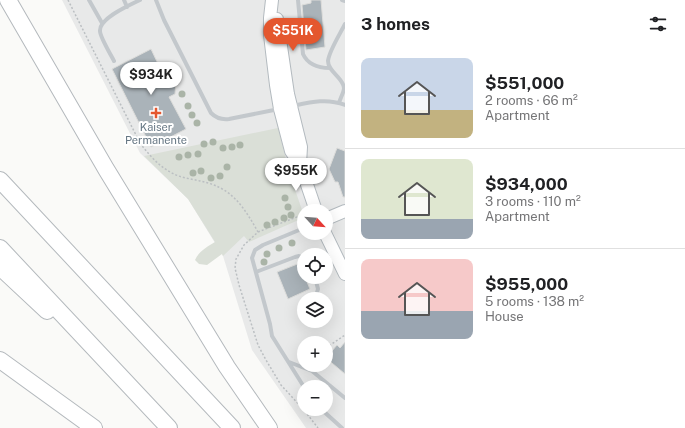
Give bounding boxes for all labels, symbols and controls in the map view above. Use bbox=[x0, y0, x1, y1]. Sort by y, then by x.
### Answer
icon: filters bbox=[647, 13, 669, 35]
text: 3 homes bbox=[361, 14, 430, 34]
pin: $551K bbox=[265, 18, 321, 52]
text: $551K bbox=[272, 23, 314, 38]
pin: $934K bbox=[123, 62, 179, 96]
text: $934K bbox=[129, 67, 173, 82]
text: $551,000 bbox=[485, 73, 564, 93]
icon: home bbox=[393, 74, 441, 122]
text: 2 rooms · 66 m² bbox=[485, 93, 578, 108]
marker: Kaiser Permanente bbox=[150, 107, 162, 119]
text: Apartment bbox=[485, 108, 550, 123]
place label: Kaiser Permanente bbox=[125, 121, 187, 146]
pin: $955K bbox=[268, 158, 324, 192]
text: $955K bbox=[274, 163, 318, 178]
text: $934,000 bbox=[485, 174, 568, 194]
icon: home bbox=[393, 175, 441, 223]
text: 3 rooms · 110 m² bbox=[485, 194, 581, 209]
north arrow bbox=[297, 204, 333, 240]
map controls bbox=[297, 204, 333, 416]
text: Apartment bbox=[485, 209, 550, 224]
button: locate bbox=[297, 248, 333, 284]
text: $955,000 bbox=[485, 274, 568, 294]
icon: home bbox=[393, 275, 441, 323]
button: layers bbox=[297, 292, 333, 328]
text: 5 rooms · 138 m² bbox=[485, 294, 584, 309]
text: House bbox=[485, 309, 524, 324]
button: + bbox=[297, 336, 333, 372]
button: − bbox=[297, 380, 333, 416]

